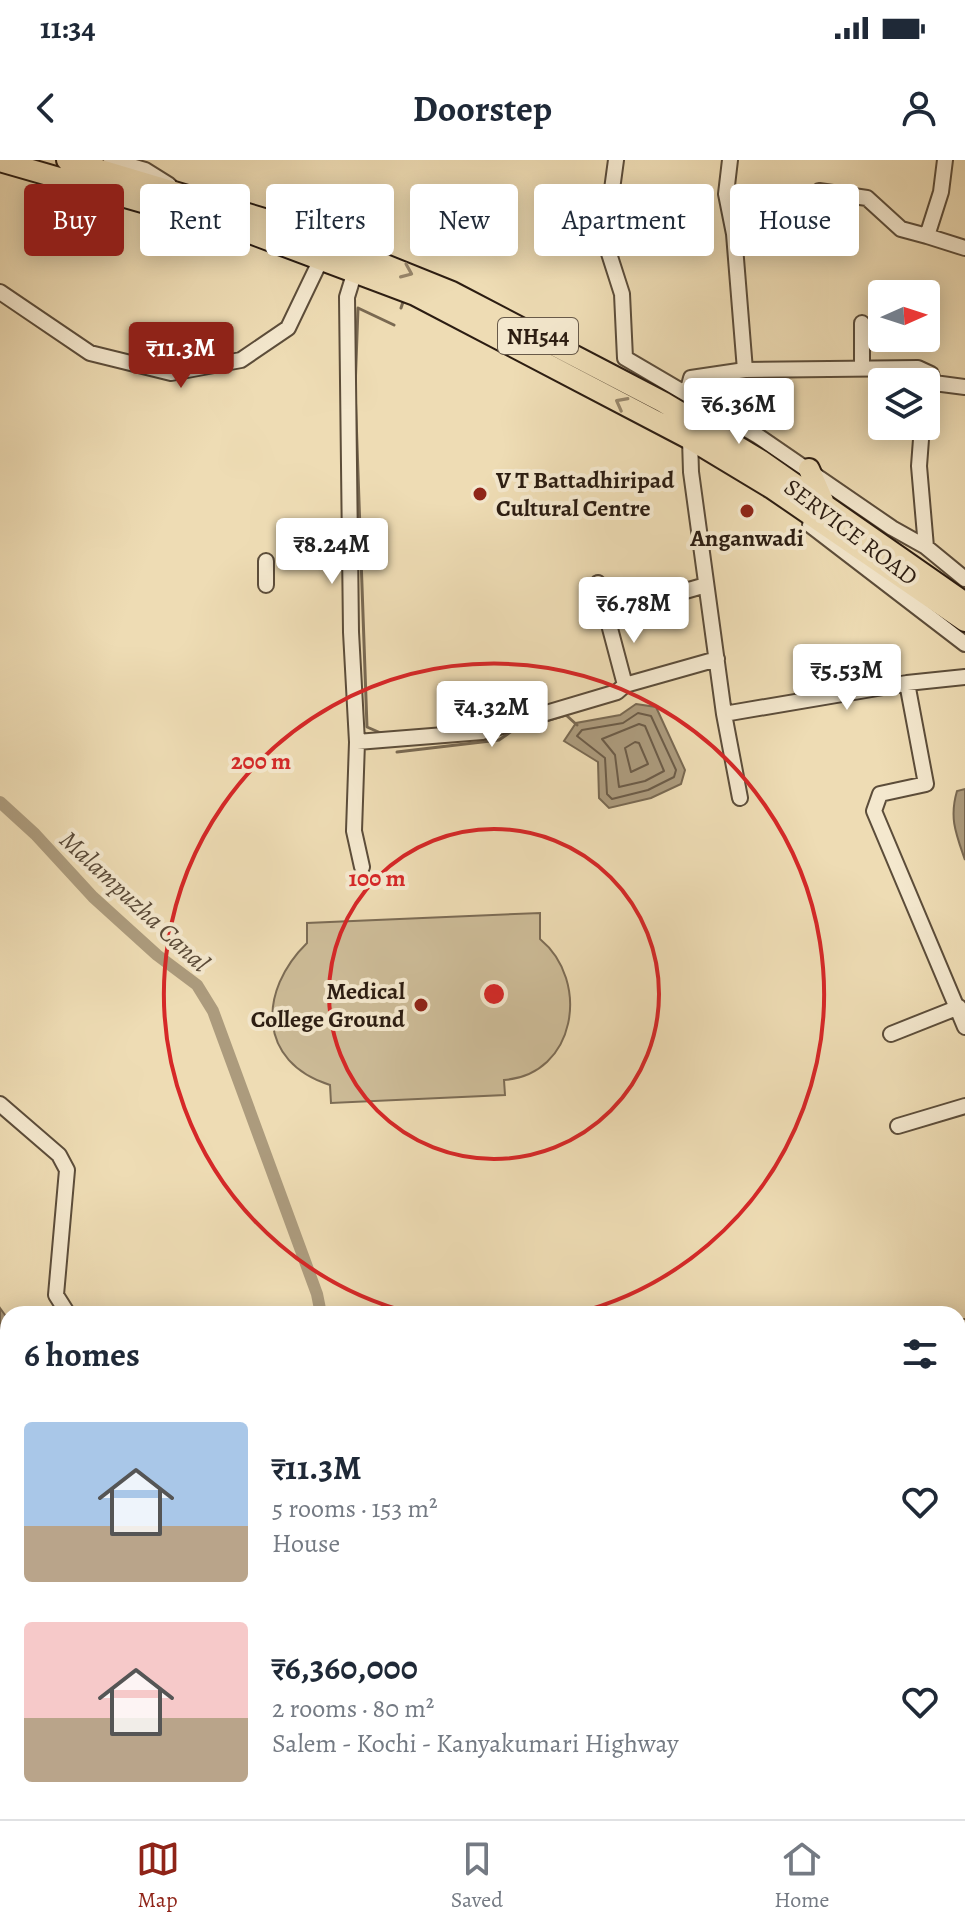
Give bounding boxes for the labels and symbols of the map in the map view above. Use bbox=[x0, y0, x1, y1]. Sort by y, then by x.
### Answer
one-way arrow bbox=[399, 263, 413, 279]
north arrow bbox=[868, 280, 940, 352]
road number: NH544 bbox=[498, 318, 578, 354]
pin: ₹11.3M bbox=[116, 322, 246, 390]
pin: ₹6.36M bbox=[674, 378, 804, 446]
one-way arrow bbox=[615, 397, 630, 412]
place label: V T Battadhiripad Cultural Centre bbox=[495, 464, 674, 524]
street label: SERVICE ROAD bbox=[778, 471, 924, 593]
marker: V T Battadhiripad Cultural Centre bbox=[471, 485, 489, 503]
marker: Anganwadi bbox=[738, 502, 756, 520]
pin: ₹8.24M bbox=[267, 518, 397, 586]
place label: Anganwadi bbox=[689, 522, 804, 554]
pin: ₹6.78M bbox=[569, 577, 699, 645]
pin: ₹5.53M bbox=[782, 644, 912, 712]
pin: ₹4.32M bbox=[427, 681, 557, 749]
text: 200 m bbox=[231, 745, 291, 777]
water label: Malampuzha Canal bbox=[52, 823, 218, 980]
text: 100 m bbox=[348, 862, 406, 894]
place label: Medical College Ground bbox=[251, 975, 406, 1035]
centre of rings bbox=[480, 980, 508, 1008]
marker: Medical College Ground bbox=[412, 996, 430, 1014]

